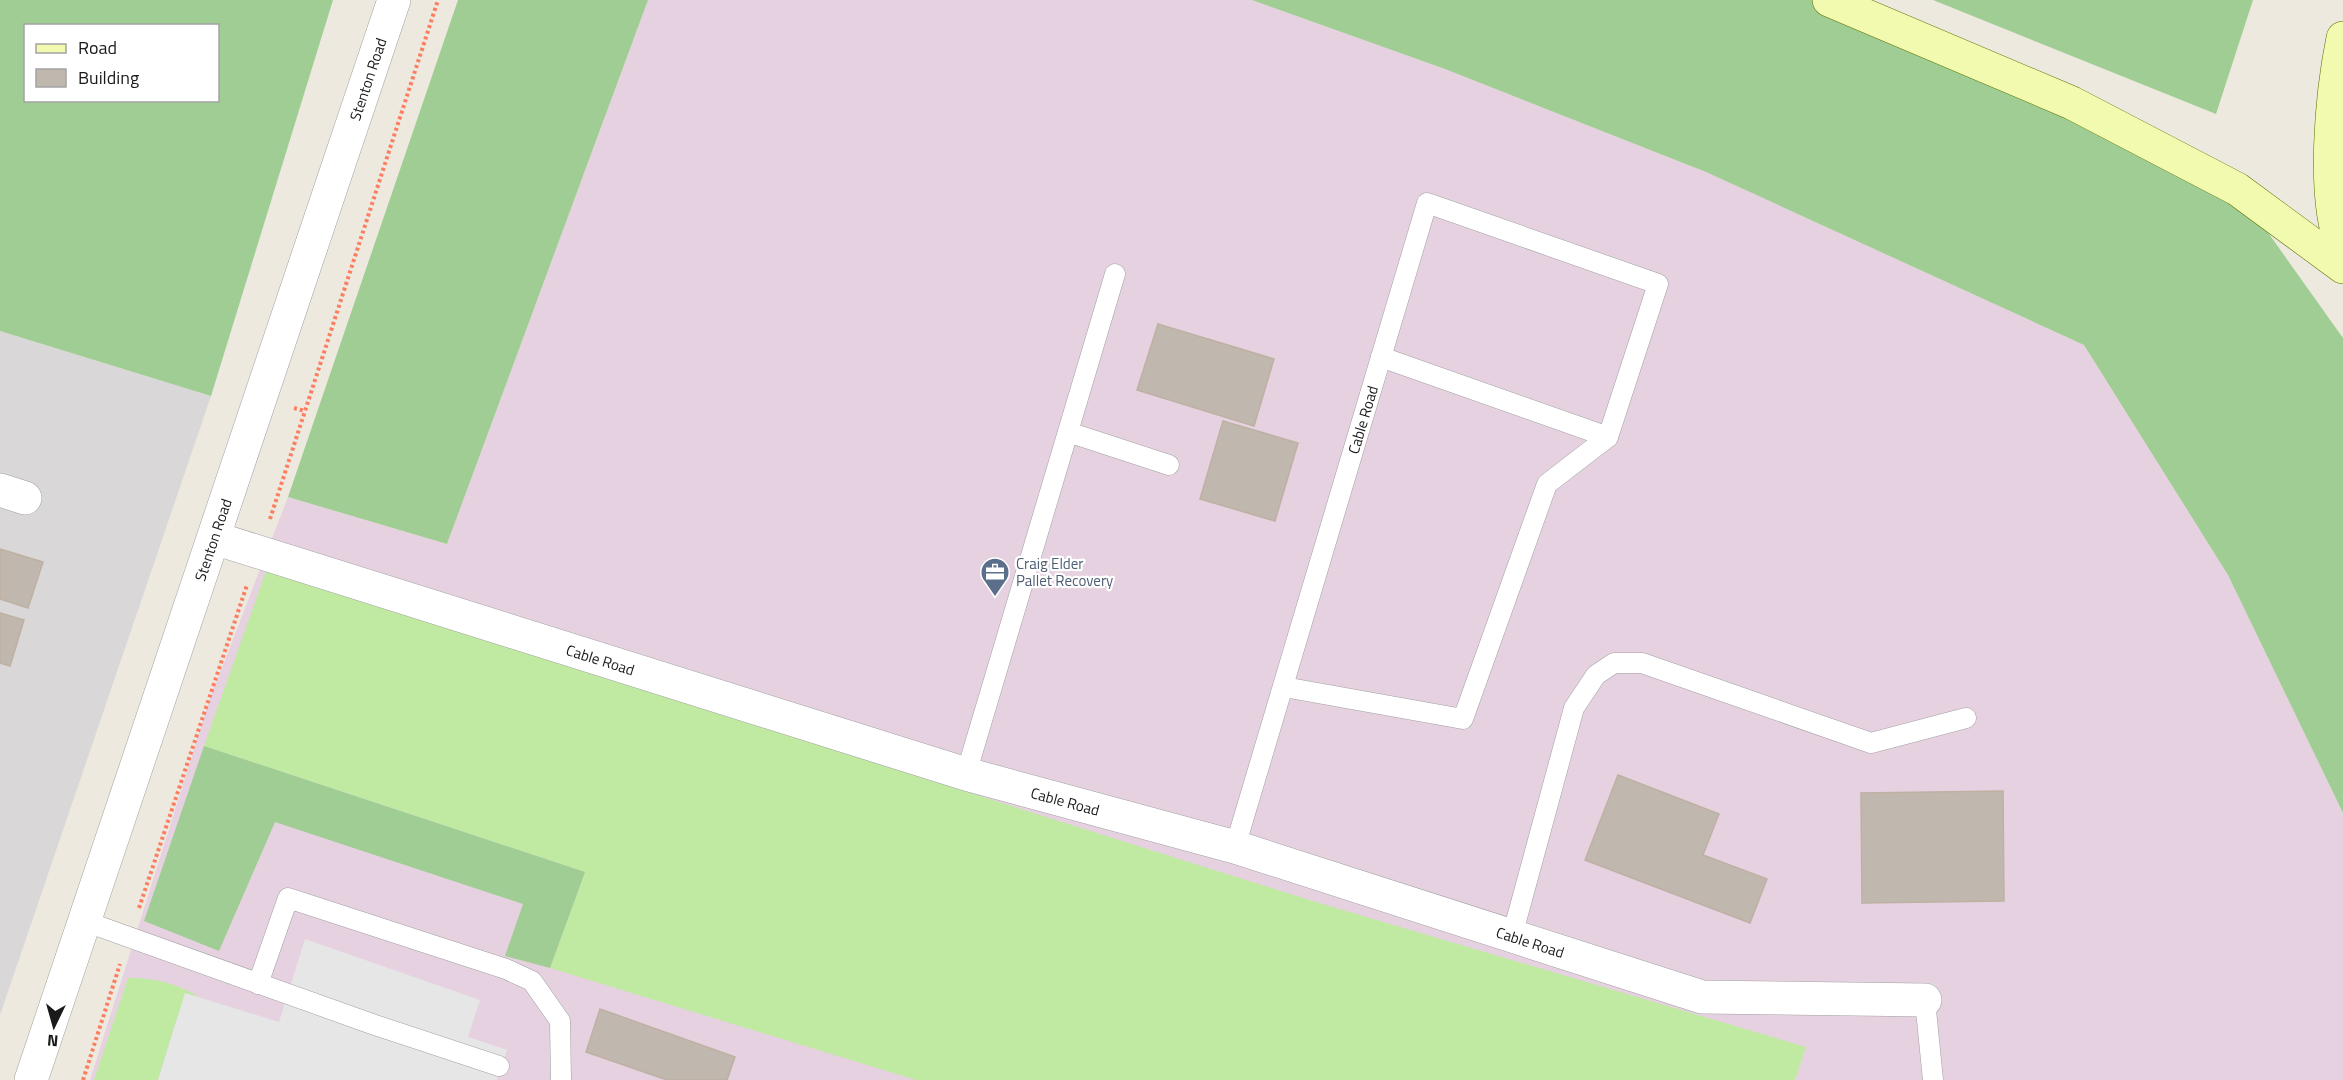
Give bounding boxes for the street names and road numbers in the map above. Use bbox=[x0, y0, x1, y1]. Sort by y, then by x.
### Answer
street label: Stenton Road bbox=[343, 35, 392, 123]
street label: Cable Road bbox=[1341, 383, 1384, 457]
street label: Stenton Road bbox=[188, 495, 237, 584]
street label: Cable Road bbox=[563, 638, 637, 681]
street label: Cable Road bbox=[1028, 781, 1102, 821]
street label: Cable Road bbox=[1493, 920, 1567, 964]

